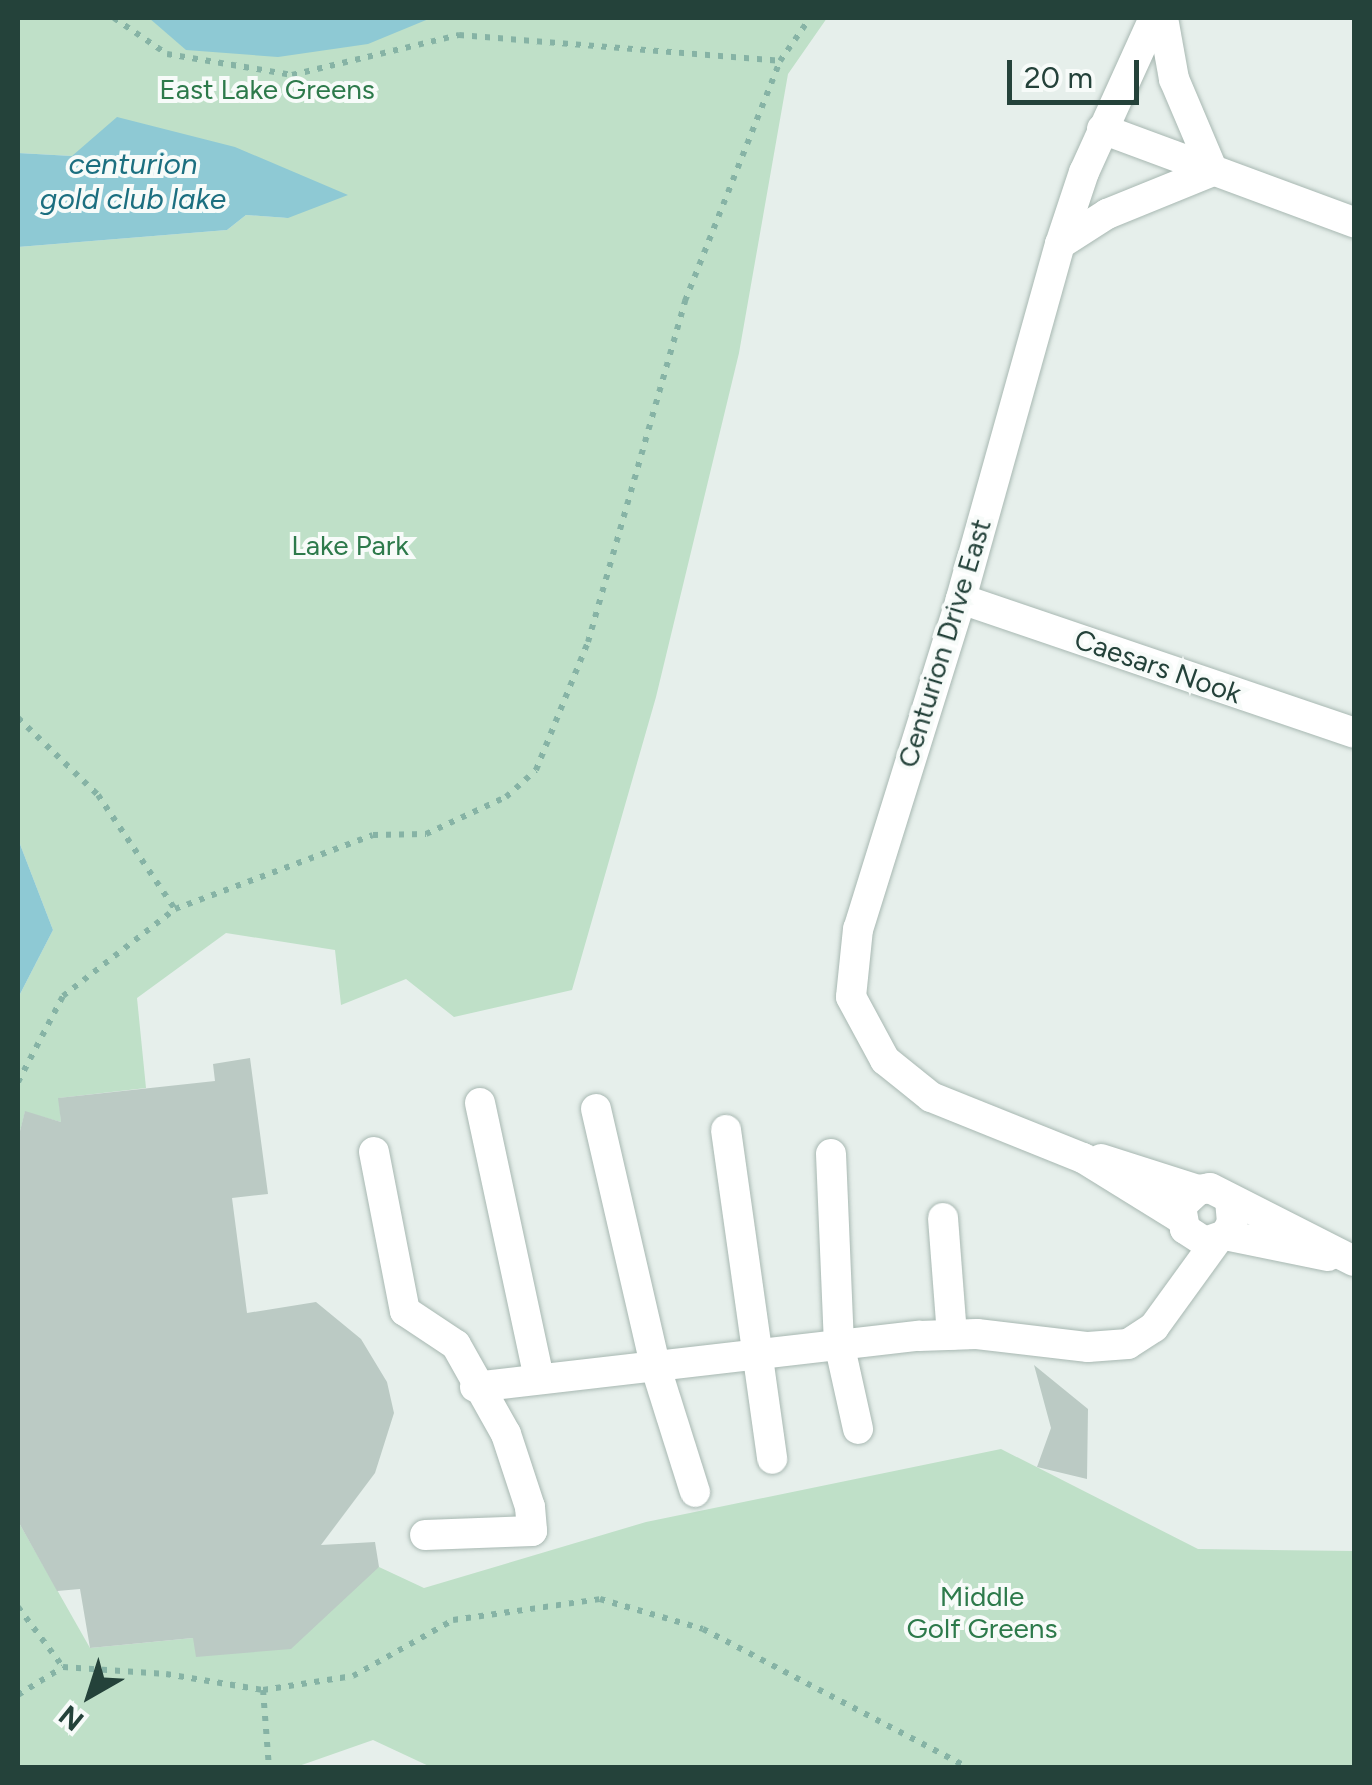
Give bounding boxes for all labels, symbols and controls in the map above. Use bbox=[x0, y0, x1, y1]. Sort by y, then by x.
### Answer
scale bar bbox=[1012, 40, 1144, 102]
text: 20 m bbox=[1024, 59, 1093, 96]
park label: East Lake Greens bbox=[159, 72, 375, 106]
water label: centurion gold club lake bbox=[40, 146, 226, 216]
street label: Centurion Drive East bbox=[890, 515, 998, 771]
park label: Lake Park bbox=[291, 528, 409, 562]
street label: Caesars Nook bbox=[1070, 622, 1246, 710]
park label: Middle Golf Greens bbox=[907, 1579, 1057, 1645]
north arrow bbox=[40, 1645, 140, 1745]
text: N bbox=[52, 1698, 90, 1738]

